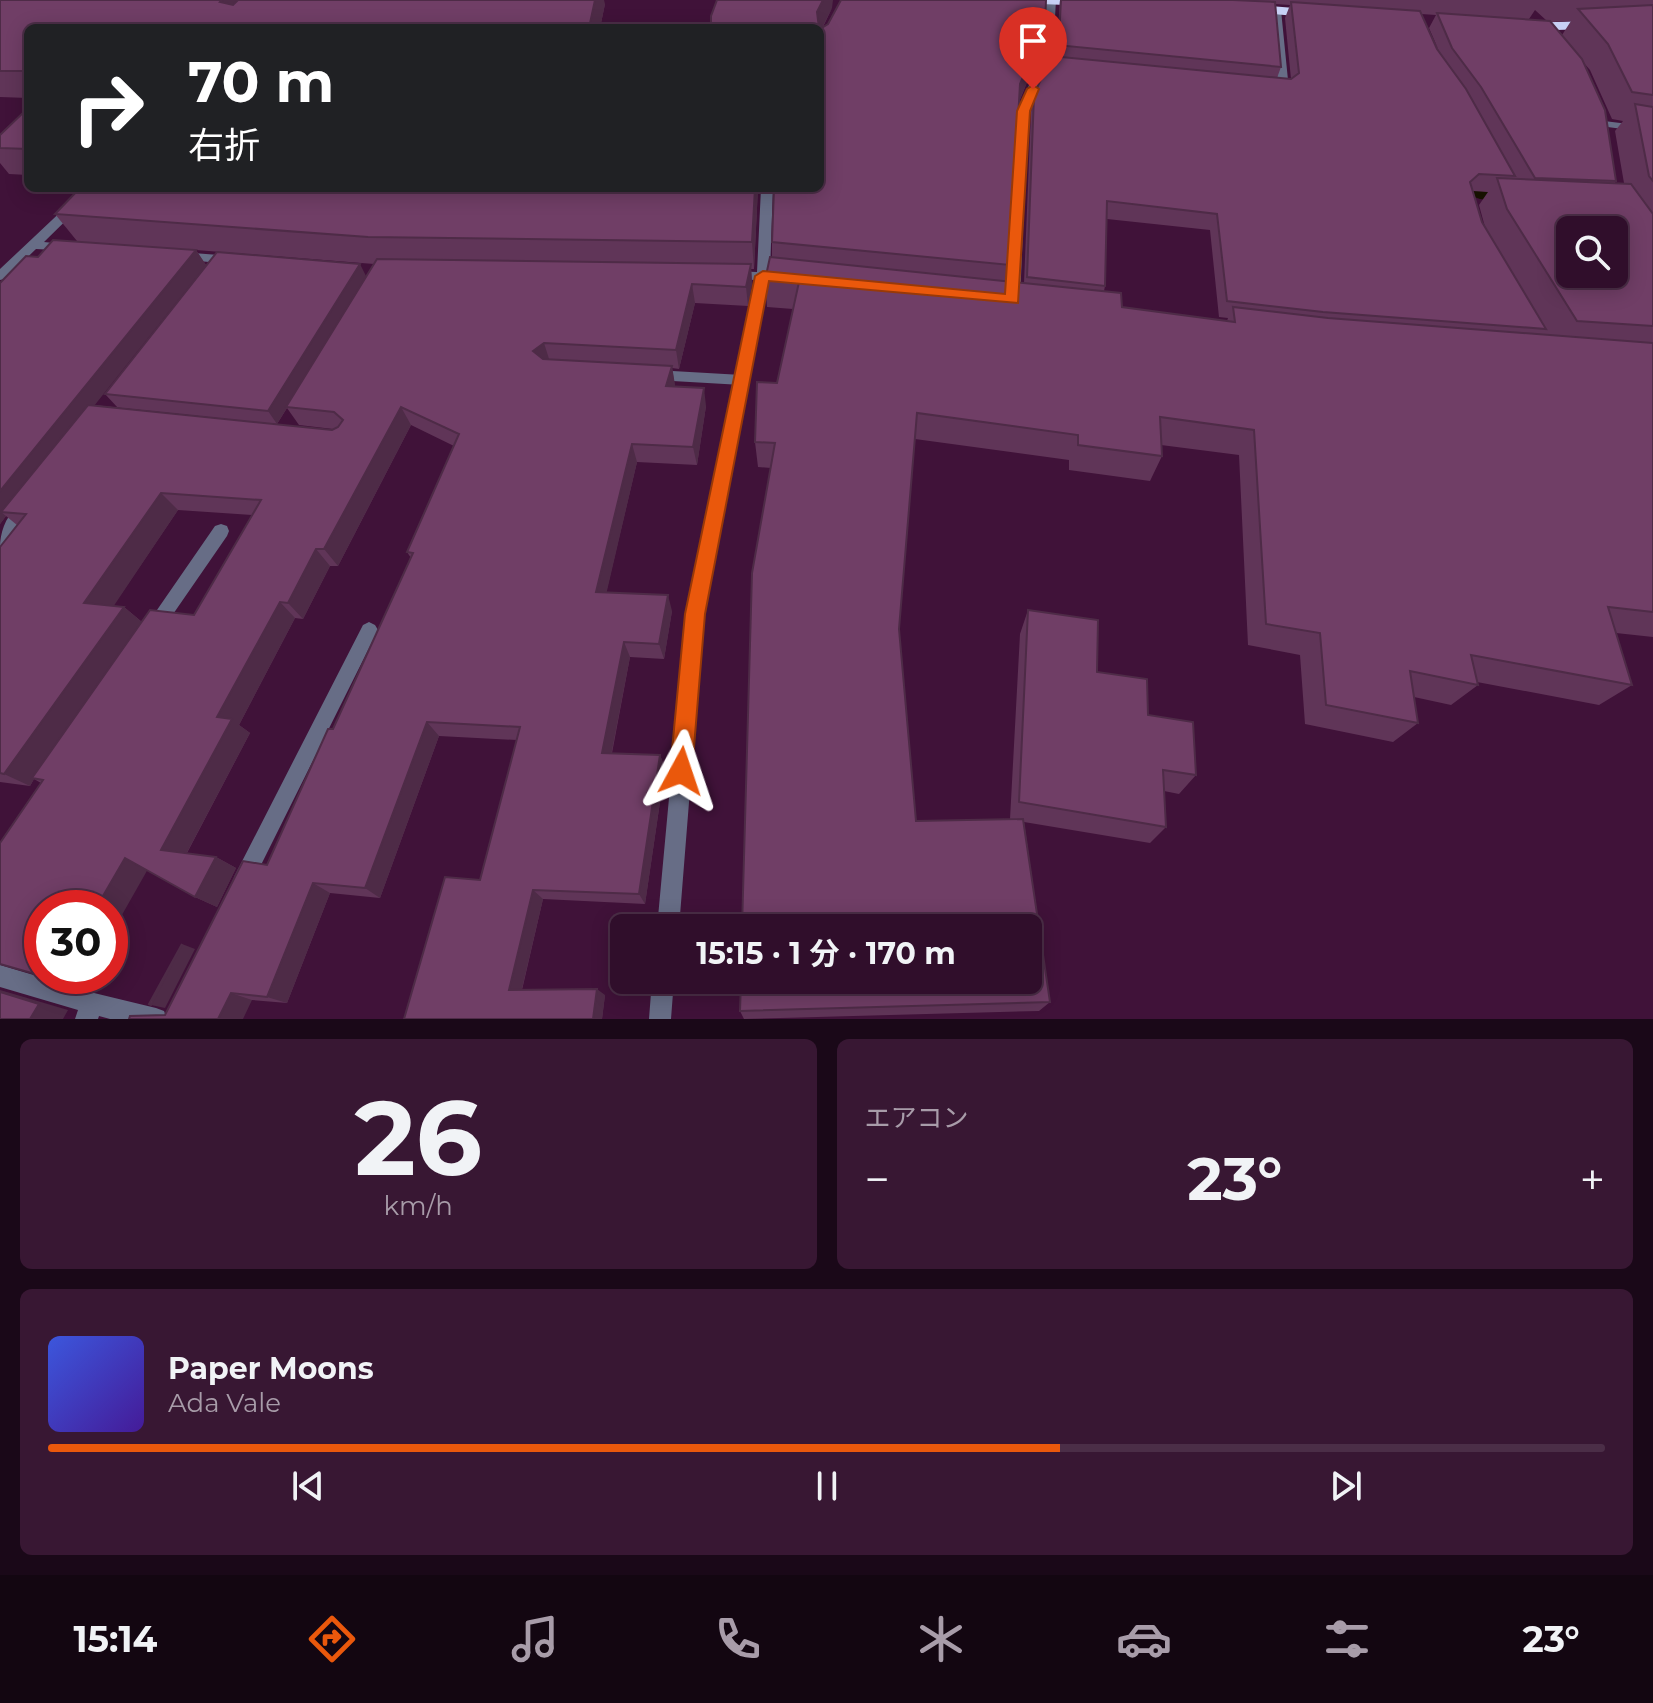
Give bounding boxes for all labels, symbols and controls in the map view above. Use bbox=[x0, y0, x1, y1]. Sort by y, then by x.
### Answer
pin bbox=[999, 7, 1067, 89]
icon: arrive bbox=[1011, 19, 1055, 63]
text: 70 m bbox=[188, 48, 334, 116]
icon: right bbox=[56, 56, 160, 160]
text: 右折 bbox=[188, 123, 260, 167]
map controls bbox=[1556, 216, 1628, 288]
button: search bbox=[1556, 216, 1628, 288]
position arrow bbox=[639, 729, 723, 813]
speed limit sign: 30 bbox=[24, 890, 128, 994]
text: 15:15 · 1 分 · 170 m bbox=[696, 935, 956, 972]
text: 26 bbox=[354, 1074, 482, 1201]
text: エアコン bbox=[865, 1102, 969, 1134]
text: 23° bbox=[1187, 1142, 1282, 1215]
text: − bbox=[865, 1152, 890, 1206]
text: + bbox=[1580, 1152, 1605, 1206]
text: km/h bbox=[384, 1190, 453, 1222]
text: Paper Moons bbox=[168, 1350, 374, 1387]
text: Ada Vale bbox=[168, 1387, 281, 1419]
icon: previous bbox=[286, 1464, 330, 1508]
icon: pause bbox=[805, 1464, 849, 1508]
icon: next bbox=[1324, 1464, 1368, 1508]
icon: directions bbox=[304, 1611, 360, 1667]
icon: music bbox=[507, 1611, 563, 1667]
icon: phone bbox=[710, 1611, 766, 1667]
icon: climate bbox=[913, 1611, 969, 1667]
icon: car bbox=[1116, 1611, 1172, 1667]
icon: filters bbox=[1319, 1611, 1375, 1667]
text: 15:14 bbox=[74, 1617, 157, 1661]
text: 23° bbox=[1522, 1617, 1579, 1661]

